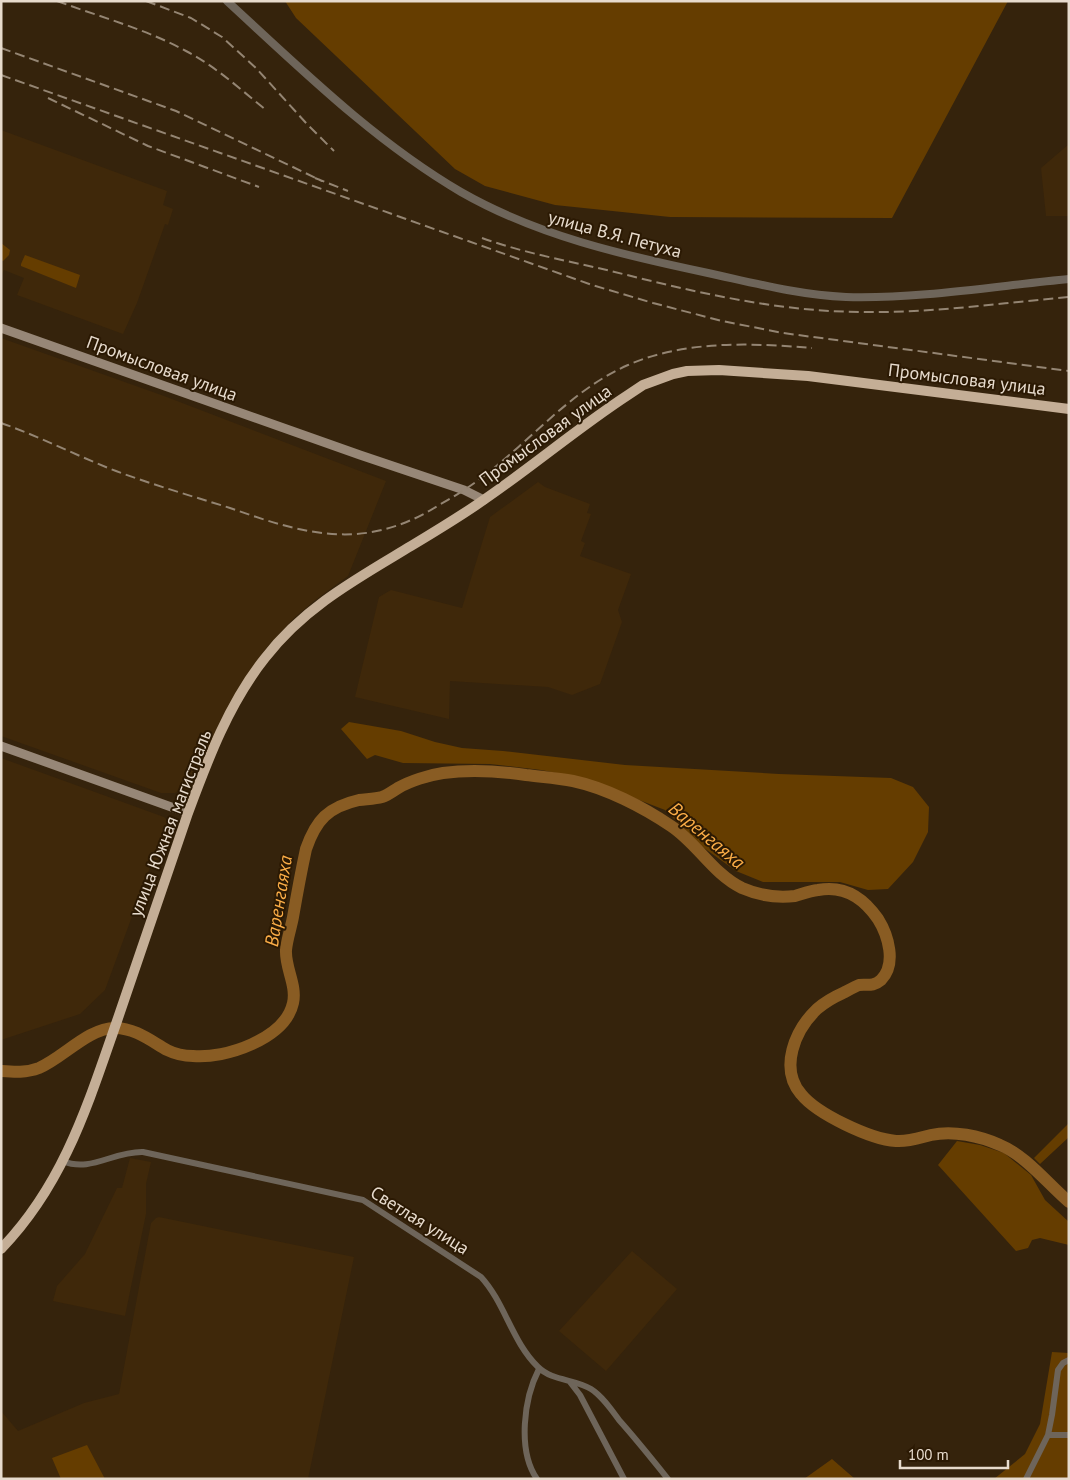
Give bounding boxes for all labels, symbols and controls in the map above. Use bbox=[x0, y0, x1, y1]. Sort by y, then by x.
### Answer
street label: улица В.Я. Петуха bbox=[546, 205, 684, 263]
street label: Промысловая улица bbox=[84, 330, 240, 406]
street label: Промысловая улица bbox=[887, 358, 1047, 400]
street label: Промысловая улица bbox=[474, 379, 616, 491]
street label: улица Южная магистраль bbox=[124, 726, 216, 920]
water label: Варенгаяха bbox=[664, 796, 751, 874]
water label: Варенгаяха bbox=[259, 853, 297, 948]
street label: Светлая улица bbox=[366, 1180, 474, 1260]
scale bar bbox=[900, 1438, 1008, 1470]
text: 100 m bbox=[908, 1445, 949, 1464]

